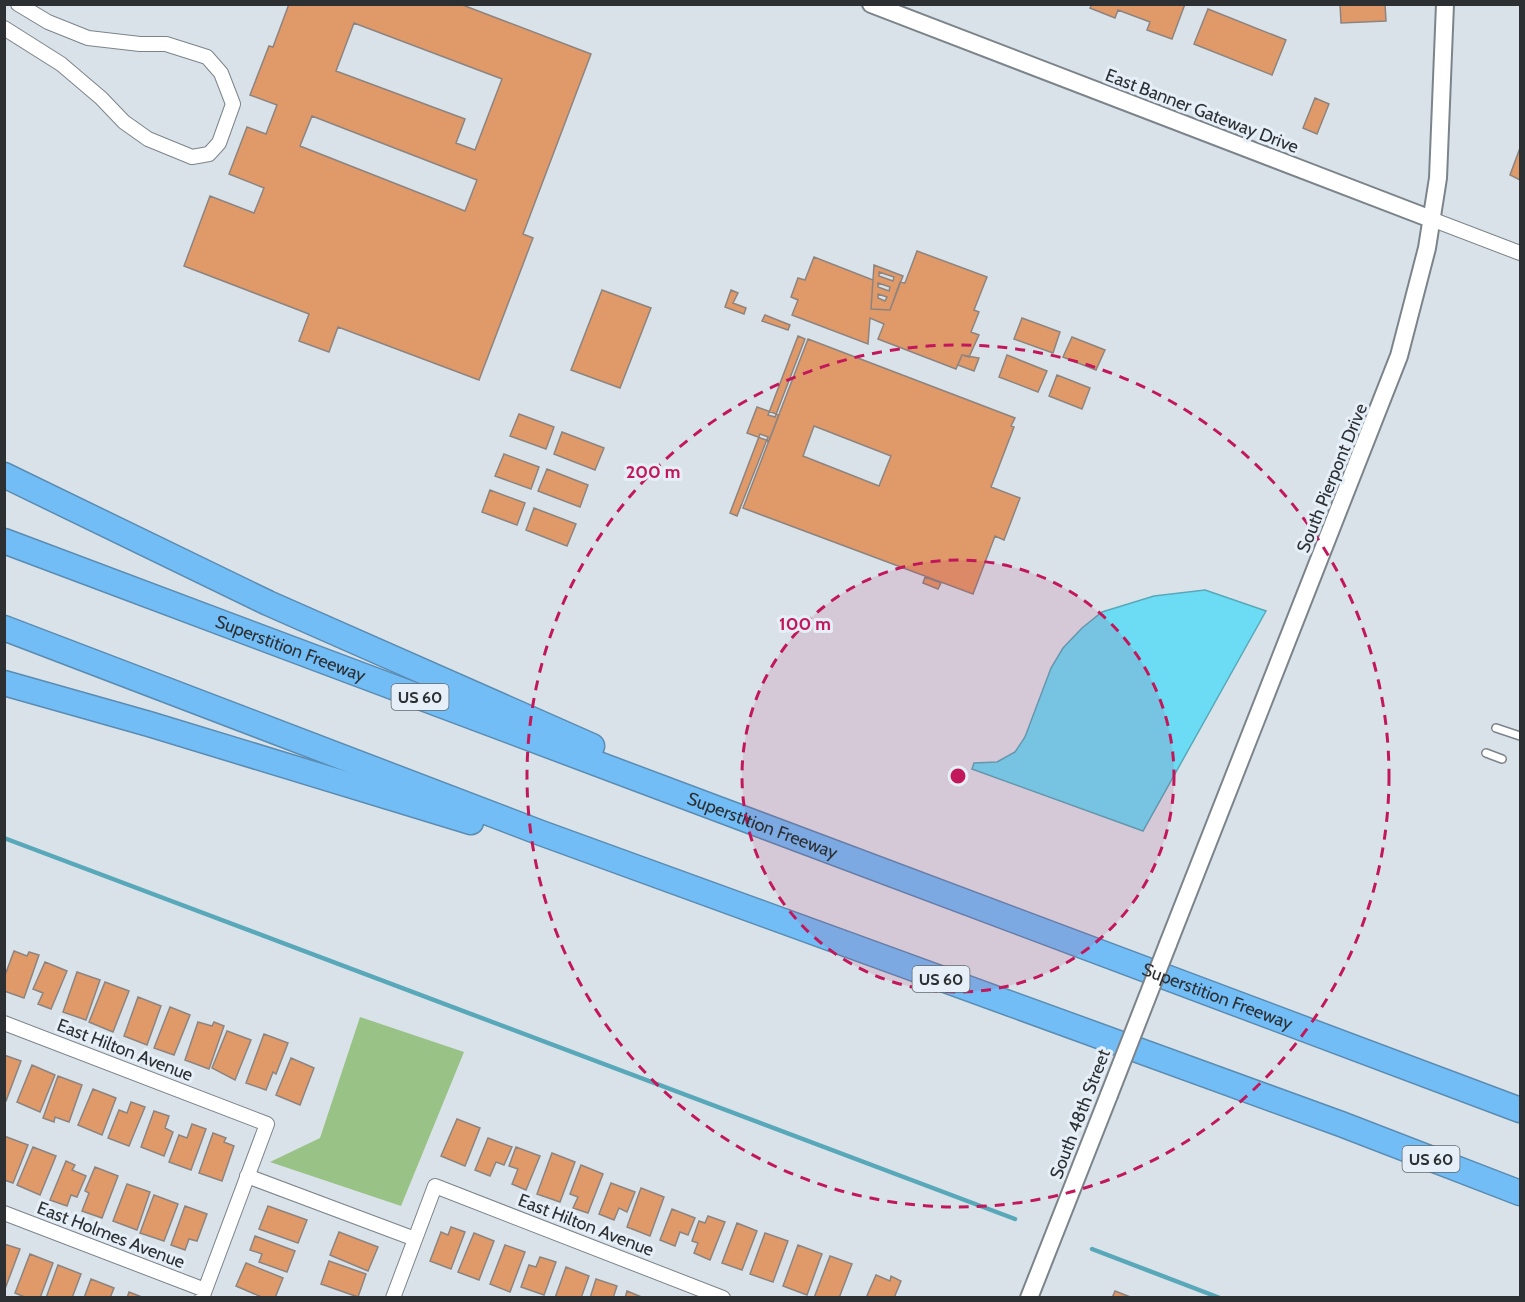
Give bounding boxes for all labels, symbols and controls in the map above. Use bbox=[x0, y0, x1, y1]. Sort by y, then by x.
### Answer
street label: East Banner Gateway Drive bbox=[1102, 64, 1302, 158]
street label: South Pierpont Drive bbox=[1292, 400, 1372, 556]
text: 200 m bbox=[626, 461, 680, 483]
street label: Superstition Freeway bbox=[212, 610, 369, 687]
text: 100 m bbox=[779, 613, 831, 635]
road number: US 60 bbox=[392, 684, 448, 710]
centre of rings bbox=[948, 766, 968, 786]
street label: Superstition Freeway bbox=[684, 787, 841, 864]
street label: Superstition Freeway bbox=[1139, 958, 1296, 1035]
road number: US 60 bbox=[912, 966, 970, 992]
street label: East Hilton Avenue bbox=[54, 1014, 196, 1086]
street label: South 48th Street bbox=[1045, 1046, 1115, 1182]
road number: US 60 bbox=[1402, 1146, 1460, 1172]
street label: East Hilton Avenue bbox=[515, 1189, 657, 1261]
street label: East Holmes Avenue bbox=[34, 1197, 188, 1273]

